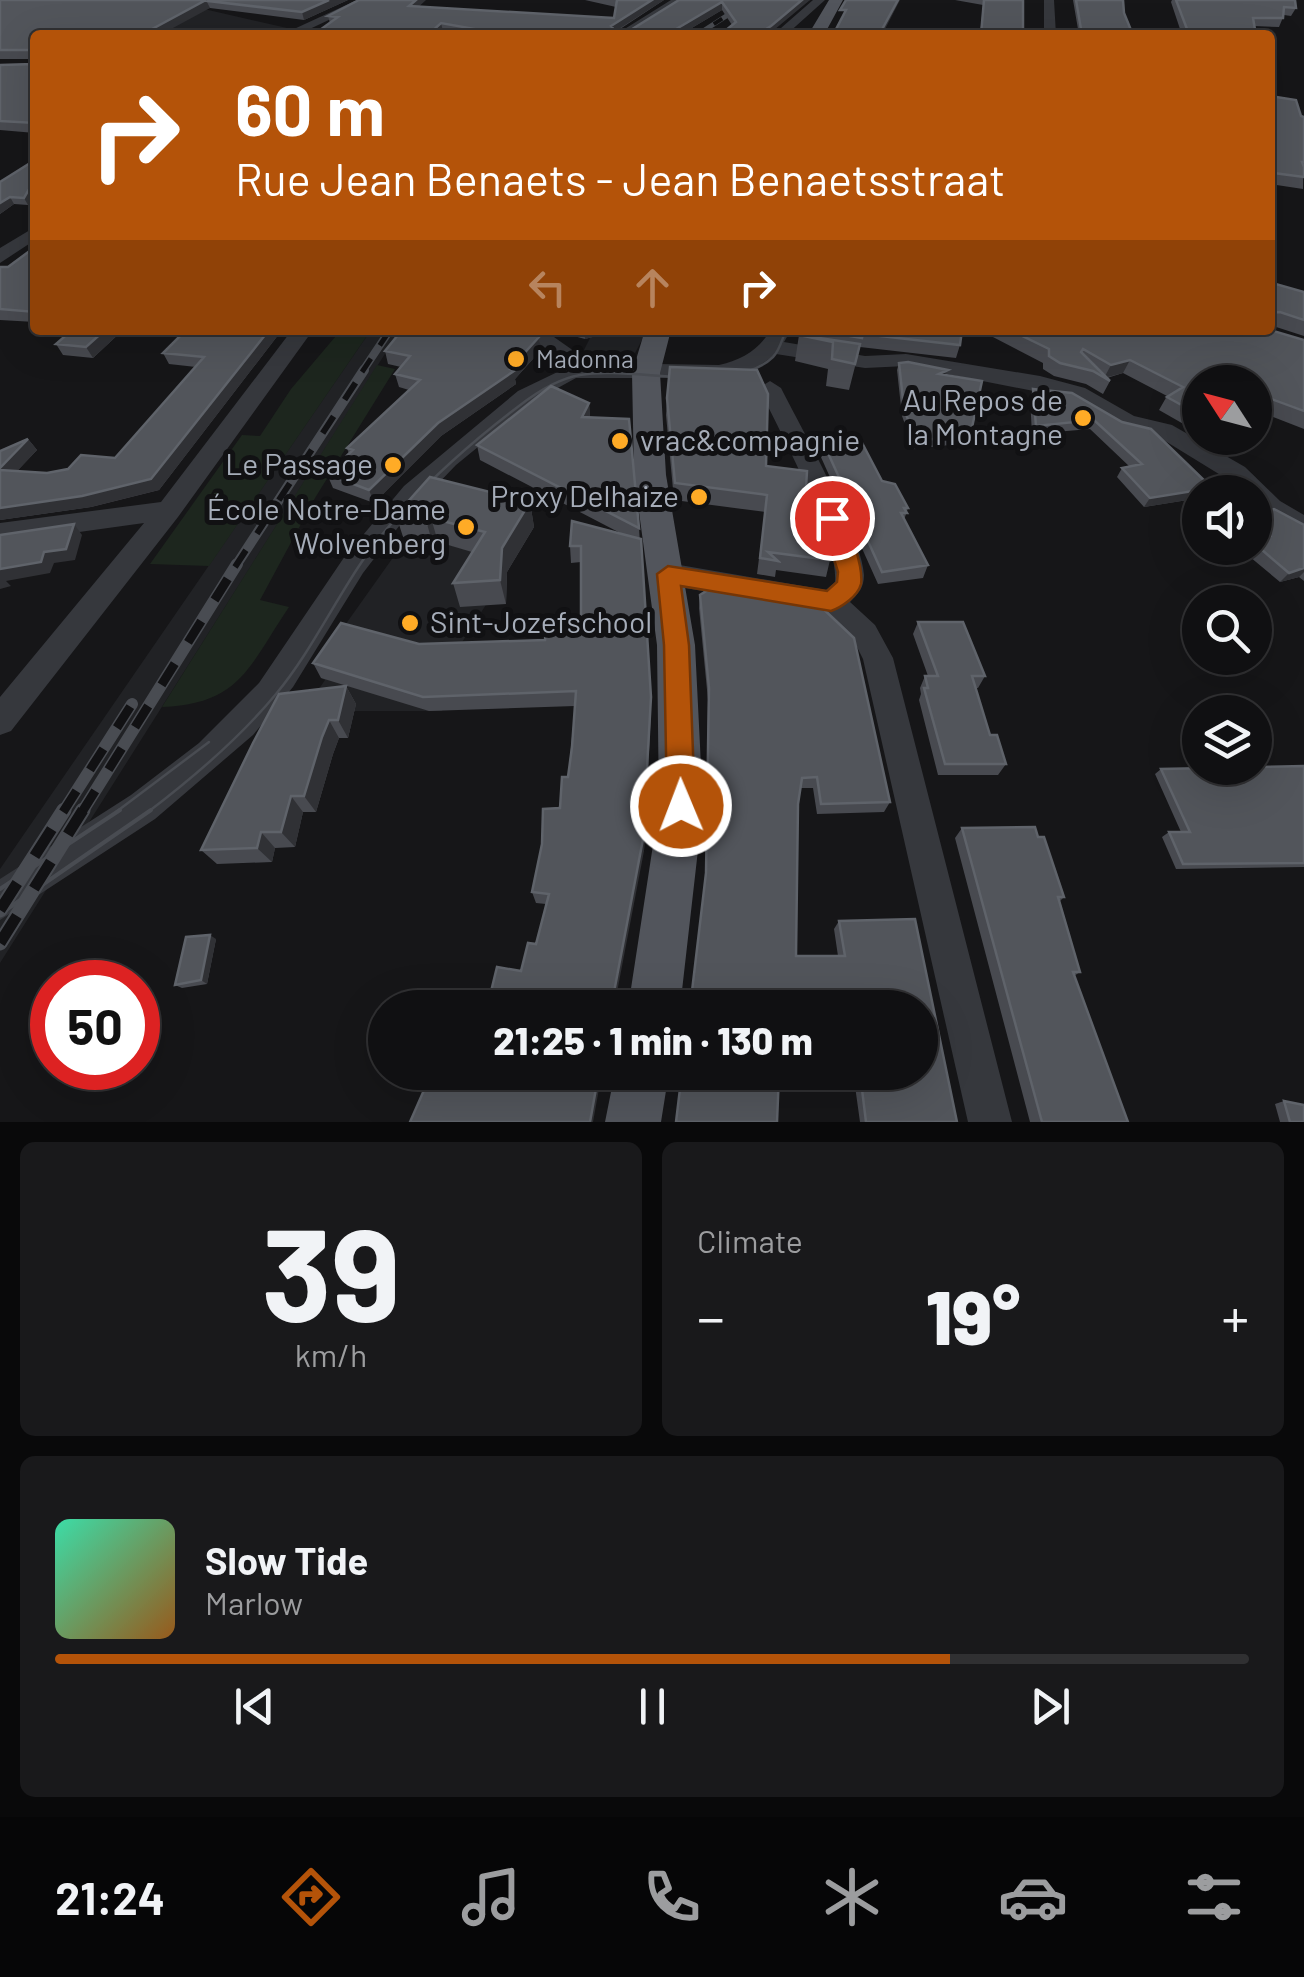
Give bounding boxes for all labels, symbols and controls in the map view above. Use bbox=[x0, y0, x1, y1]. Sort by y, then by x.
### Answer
text: 60 m bbox=[235, 66, 385, 150]
icon: right bbox=[70, 70, 200, 200]
text: Rue Jean Benaets - Jean Benaetsstraat bbox=[235, 151, 1005, 205]
icon: left bbox=[520, 260, 575, 315]
icon: ahead bbox=[625, 260, 680, 315]
icon: right bbox=[730, 260, 785, 315]
place label: Madonna bbox=[536, 343, 634, 373]
marker: Madonna bbox=[505, 348, 527, 370]
north arrow bbox=[1182, 365, 1272, 455]
map controls bbox=[1182, 365, 1272, 785]
place label: Au Repos de la Montagne bbox=[903, 381, 1063, 451]
marker: Au Repos de la Montagne bbox=[1072, 407, 1094, 429]
place label: vrac&compagnie bbox=[640, 421, 860, 457]
marker: vrac&compagnie bbox=[609, 430, 631, 452]
place label: Le Passage bbox=[225, 445, 373, 481]
marker: Le Passage bbox=[382, 454, 404, 476]
button: sound bbox=[1182, 475, 1272, 565]
pin bbox=[790, 476, 875, 561]
place label: Proxy Delhaize bbox=[490, 477, 679, 513]
marker: Proxy Delhaize bbox=[688, 486, 710, 508]
place label: École Notre-Dame Wolvenberg bbox=[207, 490, 446, 560]
icon: arrive bbox=[805, 491, 860, 546]
marker: École Notre-Dame Wolvenberg bbox=[455, 516, 477, 538]
button: search bbox=[1182, 585, 1272, 675]
place label: Sint-Jozefschool bbox=[430, 603, 652, 639]
marker: Sint-Jozefschool bbox=[399, 612, 421, 634]
button: layers bbox=[1182, 695, 1272, 785]
position arrow bbox=[629, 754, 733, 858]
speed limit sign: 50 bbox=[30, 960, 160, 1090]
text: 21:25 · 1 min · 130 m bbox=[493, 1017, 813, 1063]
text: 39 bbox=[261, 1192, 401, 1348]
text: Climate bbox=[697, 1221, 803, 1259]
text: 19° bbox=[926, 1270, 1020, 1360]
text: − bbox=[697, 1283, 725, 1349]
text: + bbox=[1221, 1283, 1249, 1349]
text: km/h bbox=[295, 1335, 367, 1373]
text: Slow Tide bbox=[205, 1537, 368, 1583]
text: Marlow bbox=[205, 1583, 303, 1621]
icon: previous bbox=[227, 1679, 282, 1734]
icon: pause bbox=[625, 1679, 680, 1734]
icon: next bbox=[1023, 1679, 1078, 1734]
icon: directions bbox=[276, 1862, 346, 1932]
icon: music bbox=[456, 1862, 526, 1932]
icon: phone bbox=[637, 1862, 707, 1932]
icon: climate bbox=[817, 1862, 887, 1932]
icon: car bbox=[998, 1862, 1068, 1932]
icon: filters bbox=[1179, 1862, 1249, 1932]
text: 21:24 bbox=[55, 1870, 165, 1924]

